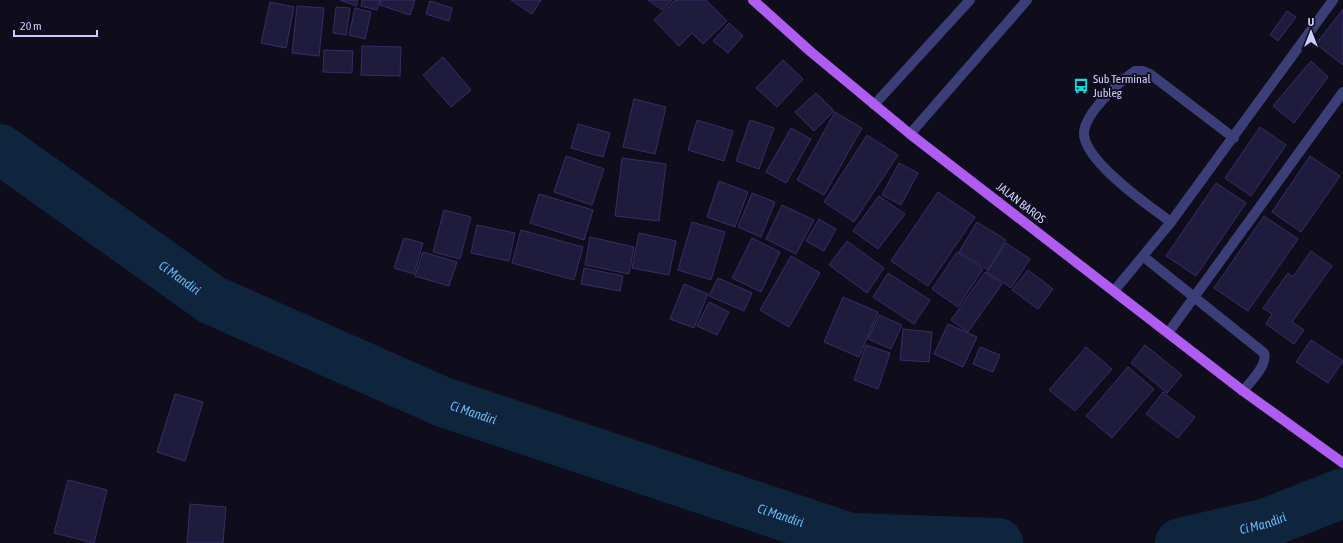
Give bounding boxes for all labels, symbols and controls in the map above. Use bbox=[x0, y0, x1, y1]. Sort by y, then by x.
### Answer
scale bar bbox=[14, 12, 97, 38]
north arrow bbox=[1291, 12, 1331, 52]
text: U bbox=[1308, 16, 1314, 28]
text: 20 m bbox=[20, 19, 42, 33]
place label: Sub Terminal Jubleg bbox=[1093, 72, 1152, 100]
bus stop icon: Sub Terminal Jubleg bbox=[1072, 77, 1090, 95]
street label: JALAN BAROS bbox=[994, 179, 1048, 227]
water label: Ci Mandiri bbox=[156, 258, 204, 298]
water label: Ci Mandiri bbox=[448, 398, 498, 427]
water label: Ci Mandiri bbox=[756, 501, 806, 530]
water label: Ci Mandiri bbox=[1238, 509, 1288, 537]

